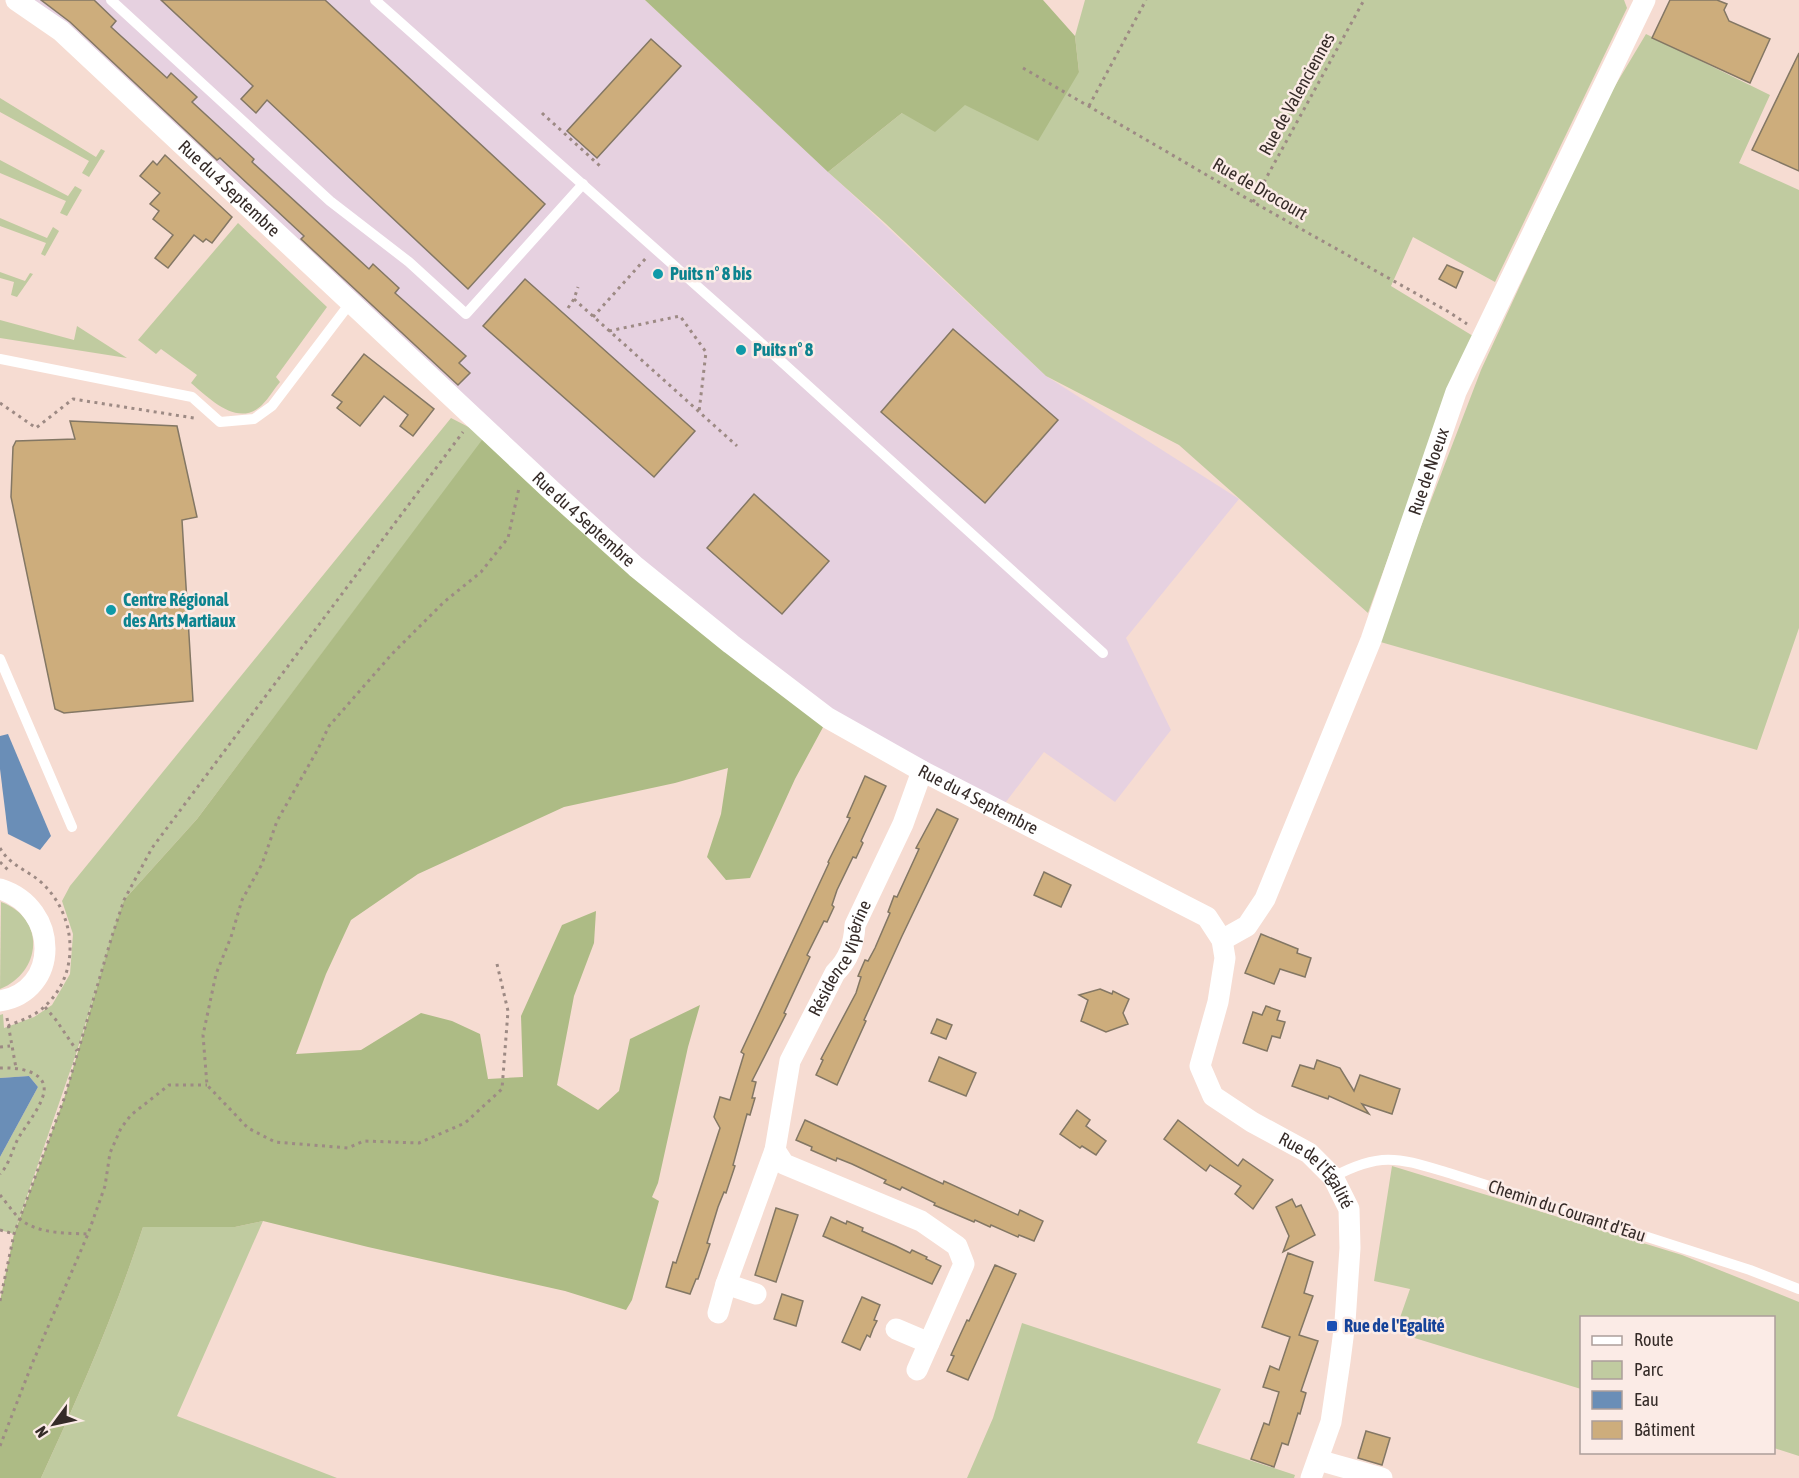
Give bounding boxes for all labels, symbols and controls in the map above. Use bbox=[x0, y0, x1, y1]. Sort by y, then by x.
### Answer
street label: Rue de Valenciennes bbox=[1254, 29, 1339, 159]
street label: Rue du 4 Septembre bbox=[174, 136, 285, 241]
street label: Rue de Drocourt bbox=[1209, 153, 1311, 224]
place label: Puits n° 8 bis bbox=[670, 263, 752, 284]
marker: Puits n° 8 bis bbox=[651, 267, 665, 281]
place label: Puits n° 8 bbox=[753, 339, 814, 360]
marker: Puits n° 8 bbox=[734, 343, 748, 357]
street label: Rue de Noeux bbox=[1404, 425, 1453, 518]
street label: Rue du 4 Septembre bbox=[528, 467, 640, 571]
place label: Centre Régional des Arts Martiaux bbox=[123, 589, 236, 631]
marker: Centre Régional des Arts Martiaux bbox=[104, 603, 118, 617]
street label: Rue du 4 Septembre bbox=[915, 760, 1042, 839]
street label: Résidence Vipérine bbox=[804, 897, 875, 1020]
street label: Rue de l'Égalité bbox=[1275, 1128, 1358, 1212]
street label: Chemin du Courant d'Eau bbox=[1486, 1175, 1648, 1246]
place label: Rue de l'Egalité bbox=[1344, 1315, 1445, 1336]
legend bbox=[1580, 1316, 1775, 1454]
marker: Rue de l'Egalité bbox=[1325, 1319, 1339, 1333]
text: Route bbox=[1634, 1329, 1673, 1350]
text: Parc bbox=[1634, 1359, 1663, 1380]
text: Eau bbox=[1634, 1389, 1659, 1410]
north arrow bbox=[24, 1394, 84, 1454]
text: Bâtiment bbox=[1634, 1419, 1695, 1440]
text: N bbox=[31, 1423, 52, 1441]

